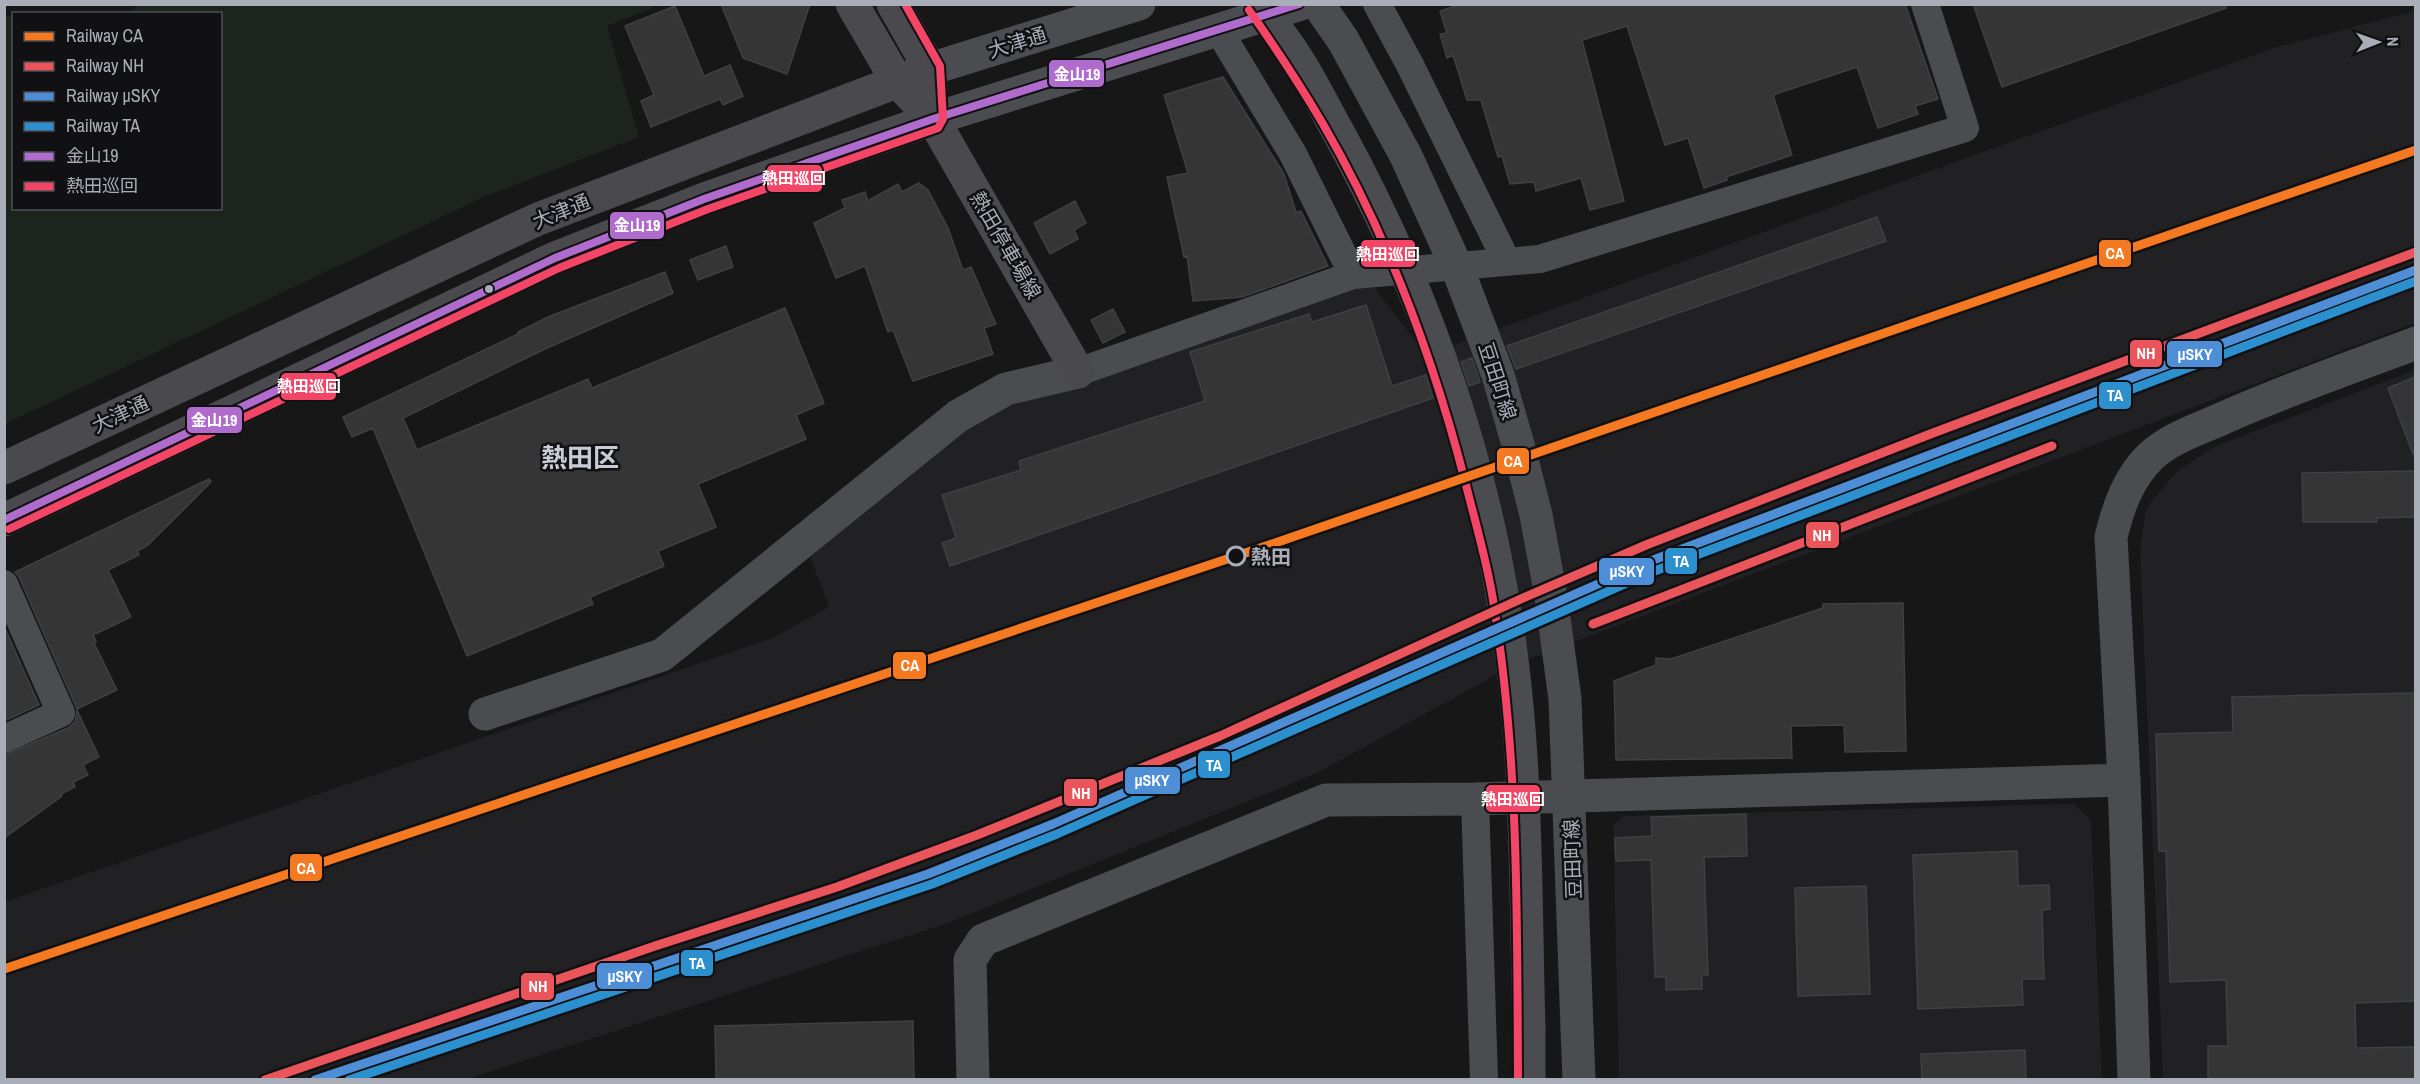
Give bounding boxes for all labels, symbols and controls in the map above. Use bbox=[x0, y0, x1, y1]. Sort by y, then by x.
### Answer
legend bbox=[12, 12, 222, 210]
north arrow bbox=[2348, 12, 2408, 72]
street label: 大津通 bbox=[984, 20, 1050, 64]
text: Railway CA bbox=[66, 23, 143, 48]
text: N bbox=[2382, 37, 2404, 47]
text: Railway NH bbox=[66, 53, 144, 78]
line badge: 金山19 bbox=[1048, 59, 1105, 88]
text: 金山19 bbox=[1054, 63, 1100, 85]
text: Railway μSKY bbox=[66, 83, 160, 108]
text: Railway TA bbox=[66, 113, 140, 138]
text: 金山19 bbox=[66, 143, 118, 168]
line badge: 熱田巡回 bbox=[766, 164, 823, 193]
text: 熱田巡回 bbox=[762, 167, 826, 189]
text: 熱田巡回 bbox=[66, 173, 138, 198]
street label: 熱田停車場線 bbox=[964, 186, 1048, 304]
street label: 大津通 bbox=[528, 187, 594, 235]
line badge: 金山19 bbox=[609, 211, 665, 240]
text: 金山19 bbox=[614, 214, 660, 236]
line badge: 熱田巡回 bbox=[1360, 239, 1416, 268]
line badge: CA bbox=[2098, 239, 2132, 268]
text: CA bbox=[2106, 242, 2125, 264]
text: 熱田巡回 bbox=[1356, 243, 1420, 265]
unlabelled marker bbox=[483, 283, 495, 295]
street label: 豆田町線 bbox=[1473, 339, 1523, 423]
line badge: NH bbox=[2129, 339, 2163, 368]
line badge: μSKY bbox=[2166, 340, 2223, 368]
text: NH bbox=[2137, 342, 2155, 364]
text: μSKY bbox=[2178, 343, 2213, 365]
line badge: 熱田巡回 bbox=[280, 372, 337, 401]
text: 熱田巡回 bbox=[277, 375, 341, 397]
line badge: TA bbox=[2098, 381, 2132, 410]
text: TA bbox=[2107, 384, 2124, 406]
street label: 大津通 bbox=[87, 389, 153, 439]
line badge: 金山19 bbox=[186, 406, 243, 434]
text: 金山19 bbox=[191, 409, 237, 431]
district label: 熱田区 bbox=[541, 440, 619, 475]
line badge: CA bbox=[1496, 447, 1530, 475]
text: CA bbox=[1504, 450, 1523, 472]
line badge: NH bbox=[1805, 521, 1840, 549]
text: NH bbox=[1813, 524, 1831, 546]
place label: 熱田 bbox=[1251, 543, 1291, 570]
marker: 熱田 bbox=[1226, 546, 1246, 566]
line badge: TA bbox=[1664, 547, 1698, 575]
text: TA bbox=[1673, 550, 1690, 572]
line badge: μSKY bbox=[1598, 557, 1655, 586]
text: μSKY bbox=[1610, 560, 1645, 582]
line badge: CA bbox=[892, 651, 927, 680]
text: CA bbox=[901, 654, 920, 676]
line badge: TA bbox=[1197, 750, 1231, 779]
text: TA bbox=[1206, 754, 1223, 776]
line badge: μSKY bbox=[1124, 766, 1181, 795]
text: μSKY bbox=[1135, 769, 1170, 791]
line badge: NH bbox=[1063, 778, 1098, 807]
text: NH bbox=[1072, 782, 1090, 804]
line badge: 熱田巡回 bbox=[1485, 784, 1541, 813]
text: 熱田巡回 bbox=[1481, 788, 1545, 810]
street label: 豆田町線 bbox=[1557, 819, 1587, 899]
line badge: CA bbox=[289, 853, 323, 882]
text: CA bbox=[297, 857, 316, 879]
line badge: TA bbox=[680, 949, 714, 977]
text: TA bbox=[689, 952, 706, 974]
line badge: μSKY bbox=[596, 962, 653, 990]
text: μSKY bbox=[608, 965, 643, 987]
line badge: NH bbox=[520, 972, 555, 1001]
text: NH bbox=[529, 975, 547, 997]

